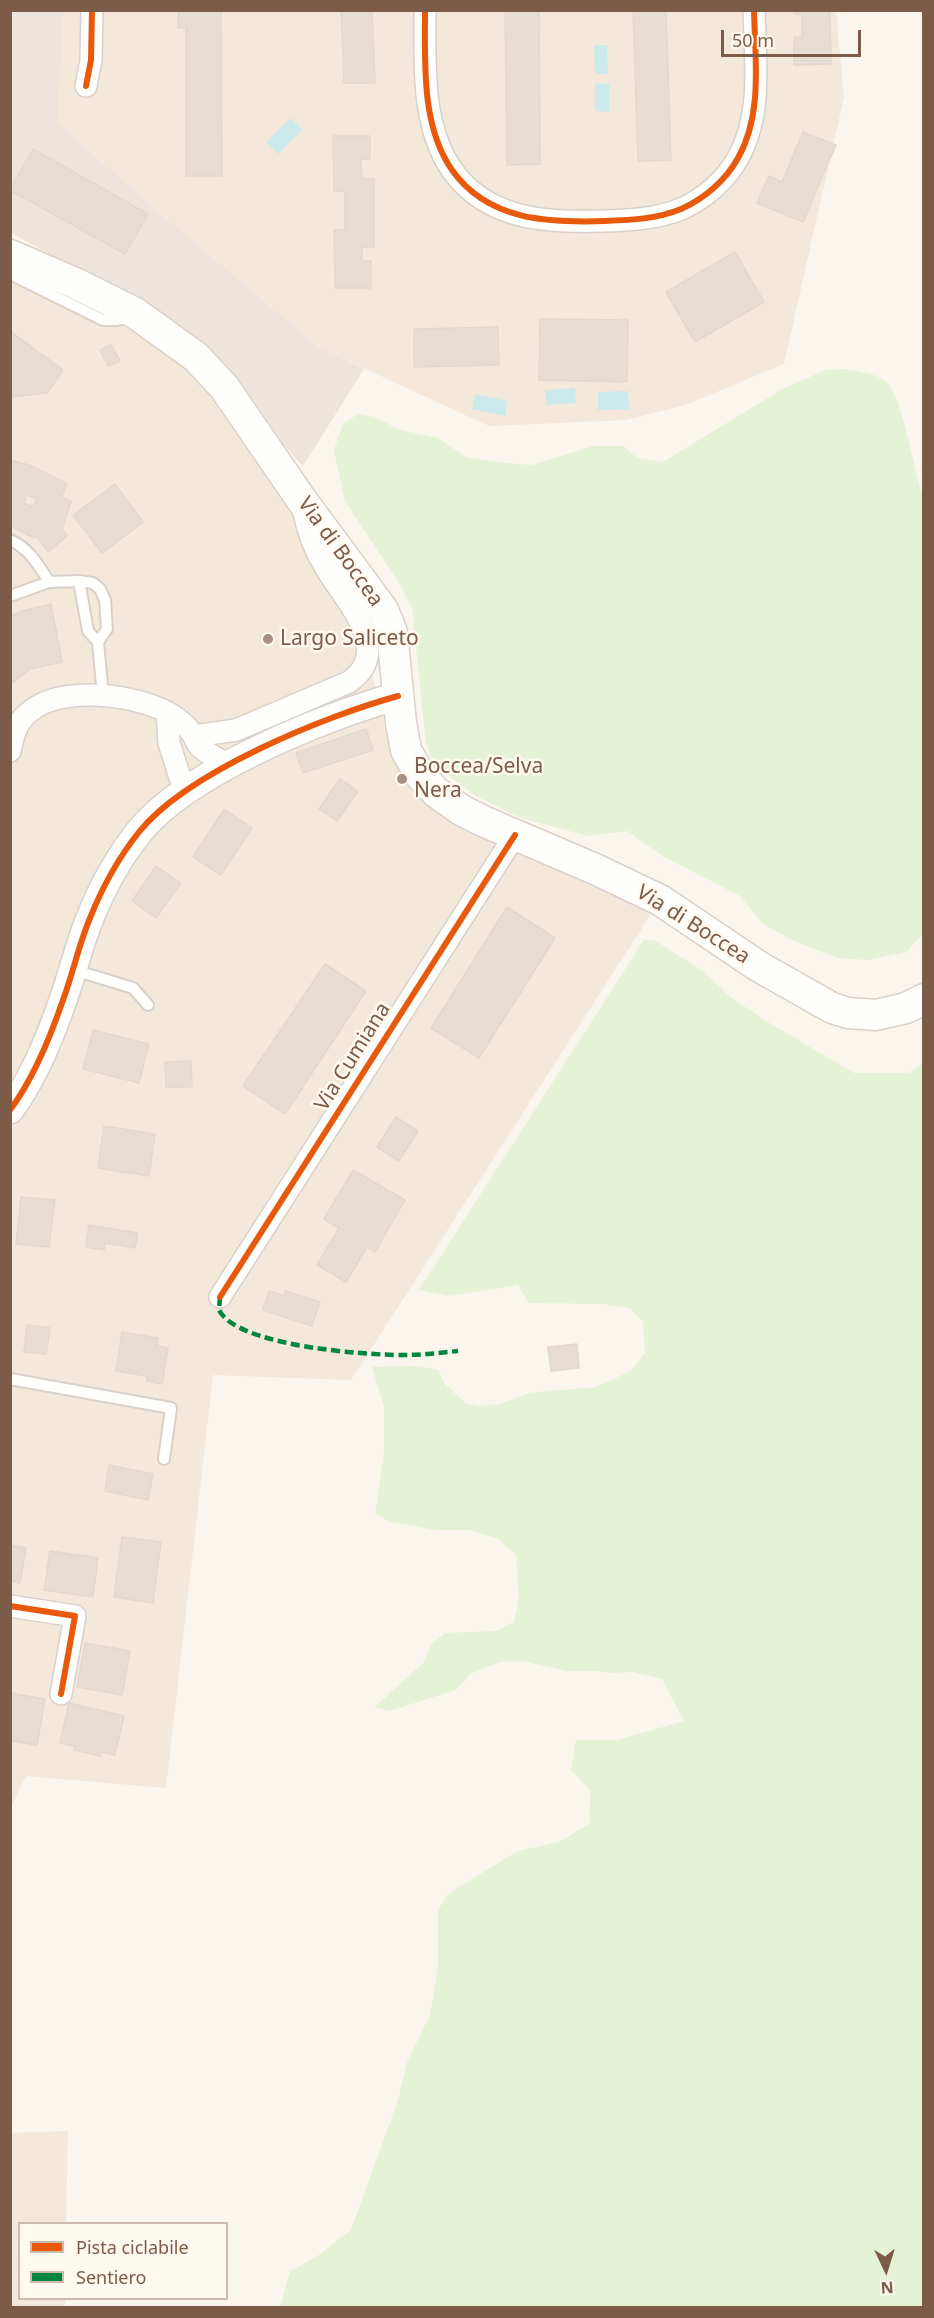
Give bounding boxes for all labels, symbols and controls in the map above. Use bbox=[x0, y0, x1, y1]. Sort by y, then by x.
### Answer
scale bar bbox=[724, 18, 864, 56]
text: 50 m bbox=[732, 28, 774, 52]
street label: Via di Boccea bbox=[292, 492, 388, 612]
place label: Largo Saliceto bbox=[280, 626, 419, 652]
marker: Largo Saliceto bbox=[261, 632, 275, 646]
place label: Boccea/Selva Nera bbox=[414, 754, 543, 804]
marker: Boccea/Selva Nera bbox=[395, 772, 409, 786]
street label: Via di Boccea bbox=[632, 880, 754, 970]
street label: Via Cumiana bbox=[310, 998, 396, 1116]
legend bbox=[18, 2222, 228, 2300]
text: Pista ciclabile bbox=[76, 2235, 189, 2259]
north arrow bbox=[856, 2240, 916, 2300]
text: Sentiero bbox=[76, 2265, 146, 2289]
text: N bbox=[880, 2277, 895, 2299]

